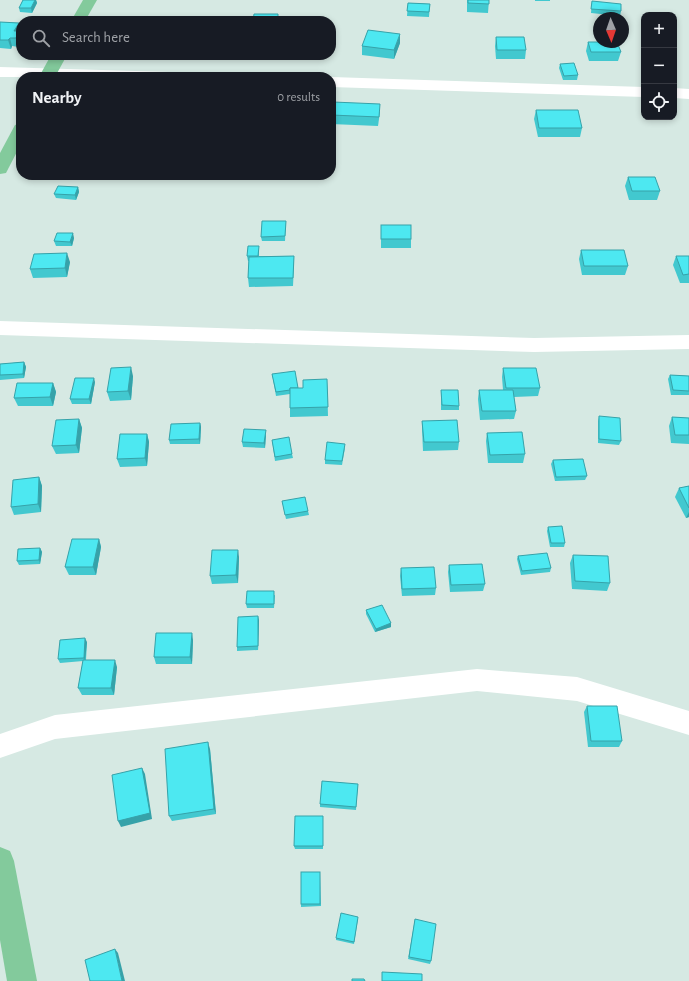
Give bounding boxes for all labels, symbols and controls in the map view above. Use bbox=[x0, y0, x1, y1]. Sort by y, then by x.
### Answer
north arrow bbox=[593, 12, 629, 48]
map controls bbox=[641, 12, 677, 120]
button: + bbox=[641, 12, 677, 48]
search box bbox=[16, 16, 336, 60]
icon: search bbox=[30, 27, 52, 49]
text: Search here bbox=[62, 30, 130, 45]
button: − bbox=[641, 48, 677, 84]
button: locate bbox=[641, 84, 677, 120]
text: Nearby bbox=[32, 89, 82, 106]
text: 0 results bbox=[277, 91, 320, 104]

